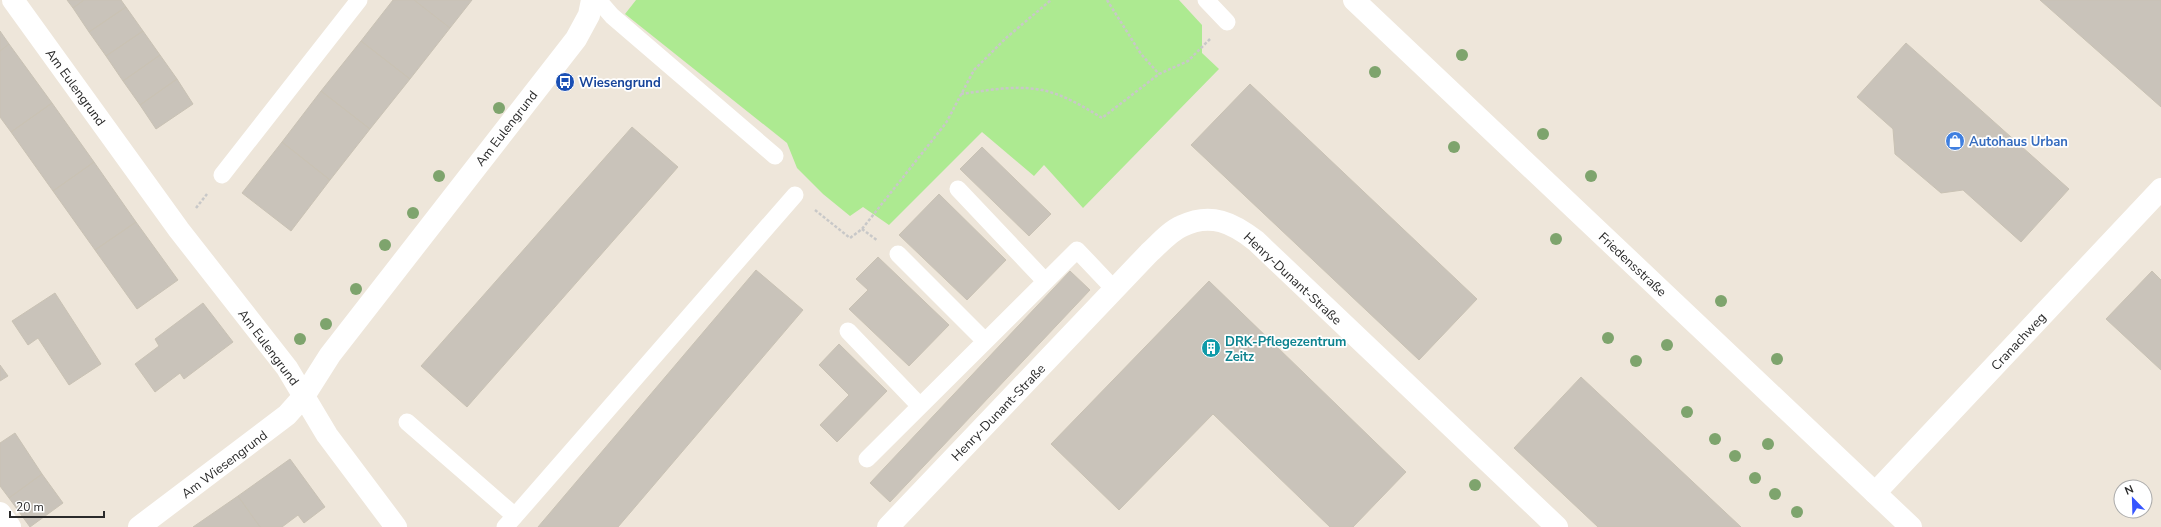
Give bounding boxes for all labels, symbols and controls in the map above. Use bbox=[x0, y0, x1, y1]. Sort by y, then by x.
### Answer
street label: Am Eulengrund bbox=[41, 45, 109, 130]
bus stop icon: Wiesengrund bbox=[554, 71, 576, 93]
place label: Wiesengrund bbox=[579, 74, 661, 92]
street label: Am Eulengrund bbox=[472, 87, 542, 170]
shop icon: Autohaus Urban bbox=[1944, 130, 1966, 152]
place label: Autohaus Urban bbox=[1969, 133, 2068, 151]
street label: Henry-Dunant-Straße bbox=[1239, 228, 1345, 329]
street label: Friedensstraße bbox=[1594, 229, 1670, 301]
street label: Am Eulengrund bbox=[233, 306, 303, 390]
street label: Cranachweg bbox=[1987, 309, 2050, 375]
place label: DRK-Pflegezentrum Zeitz bbox=[1225, 333, 1347, 366]
building icon: DRK-Pflegezentrum Zeitz bbox=[1200, 337, 1222, 359]
street label: Henry-Dunant-Straße bbox=[948, 360, 1050, 465]
street label: Am Wiesengrund bbox=[178, 427, 271, 503]
north arrow bbox=[2113, 479, 2153, 519]
text: N bbox=[2123, 482, 2136, 499]
scale bar bbox=[10, 493, 104, 519]
text: 20 m bbox=[16, 499, 44, 515]

